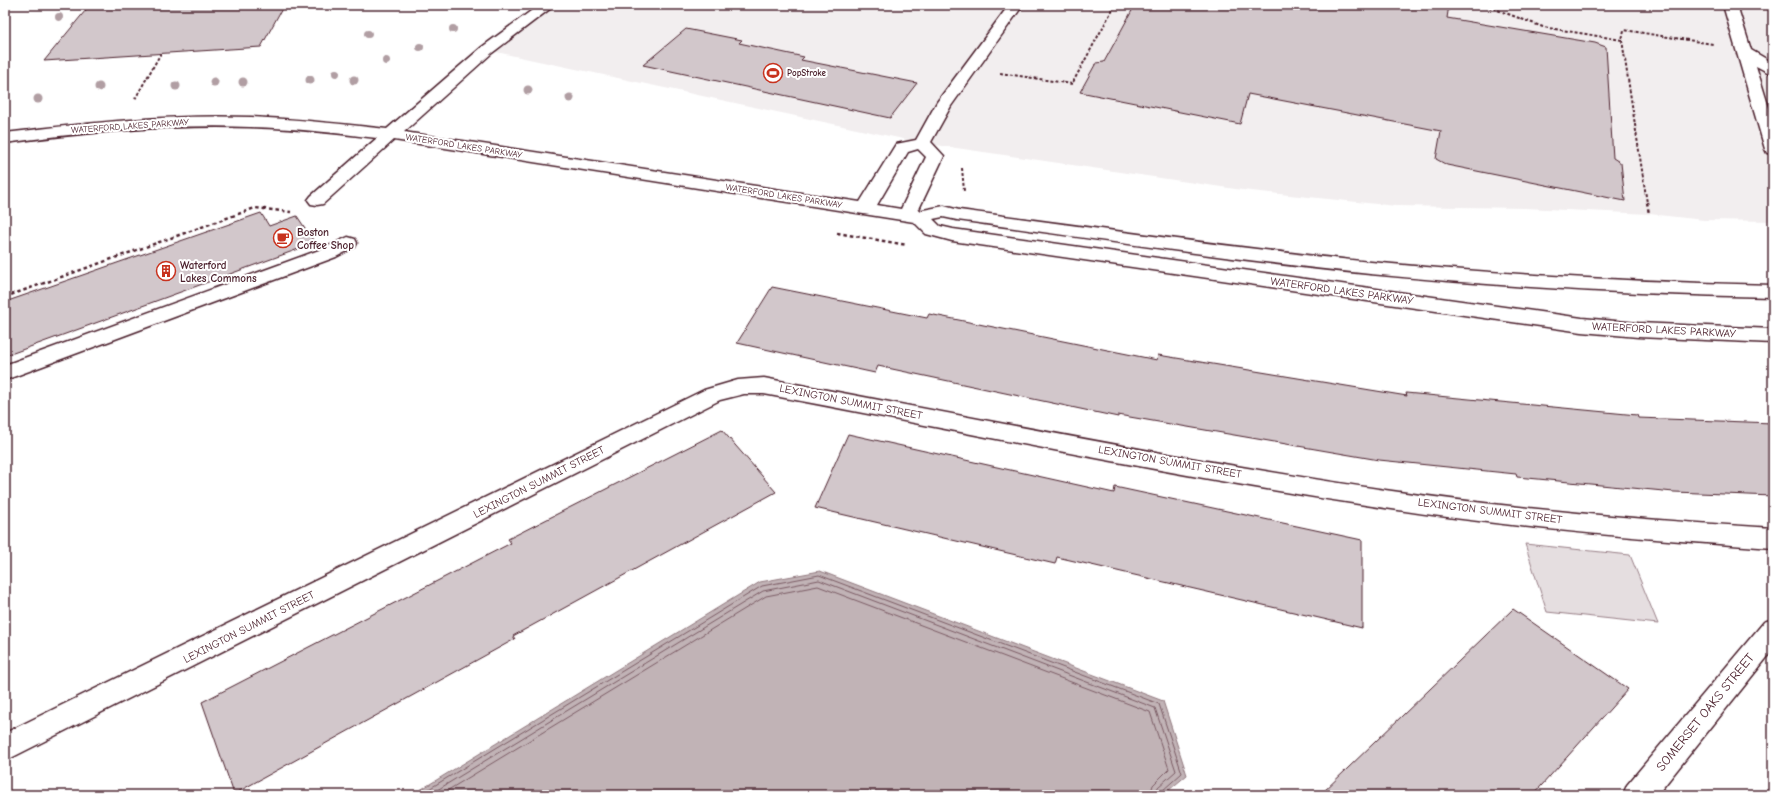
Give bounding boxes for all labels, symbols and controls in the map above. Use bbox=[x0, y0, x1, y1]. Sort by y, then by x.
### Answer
sports icon: PopStroke bbox=[762, 62, 784, 84]
place label: PopStroke bbox=[787, 68, 827, 78]
street label: WATERFORD LAKES PARKWAY bbox=[71, 117, 190, 135]
street label: WATERFORD LAKES PARKWAY bbox=[405, 132, 524, 160]
street label: WATERFORD LAKES PARKWAY bbox=[725, 182, 844, 210]
place label: Boston Coffee Shop bbox=[297, 226, 354, 252]
cafe icon: Boston Coffee Shop bbox=[272, 227, 294, 249]
place label: Waterford Lakes Commons bbox=[180, 259, 257, 285]
building icon: Waterford Lakes Commons bbox=[155, 260, 177, 282]
street label: WATERFORD LAKES PARKWAY bbox=[1270, 275, 1415, 308]
street label: WATERFORD LAKES PARKWAY bbox=[1592, 320, 1737, 340]
street label: LEXINGTON SUMMIT STREET bbox=[778, 382, 924, 422]
street label: LEXINGTON SUMMIT STREET bbox=[471, 443, 607, 521]
street label: LEXINGTON SUMMIT STREET bbox=[1097, 443, 1243, 481]
street label: LEXINGTON SUMMIT STREET bbox=[1417, 496, 1563, 526]
street label: LEXINGTON SUMMIT STREET bbox=[181, 588, 317, 666]
street label: SOMERSET OAKS STREET bbox=[1653, 650, 1757, 774]

